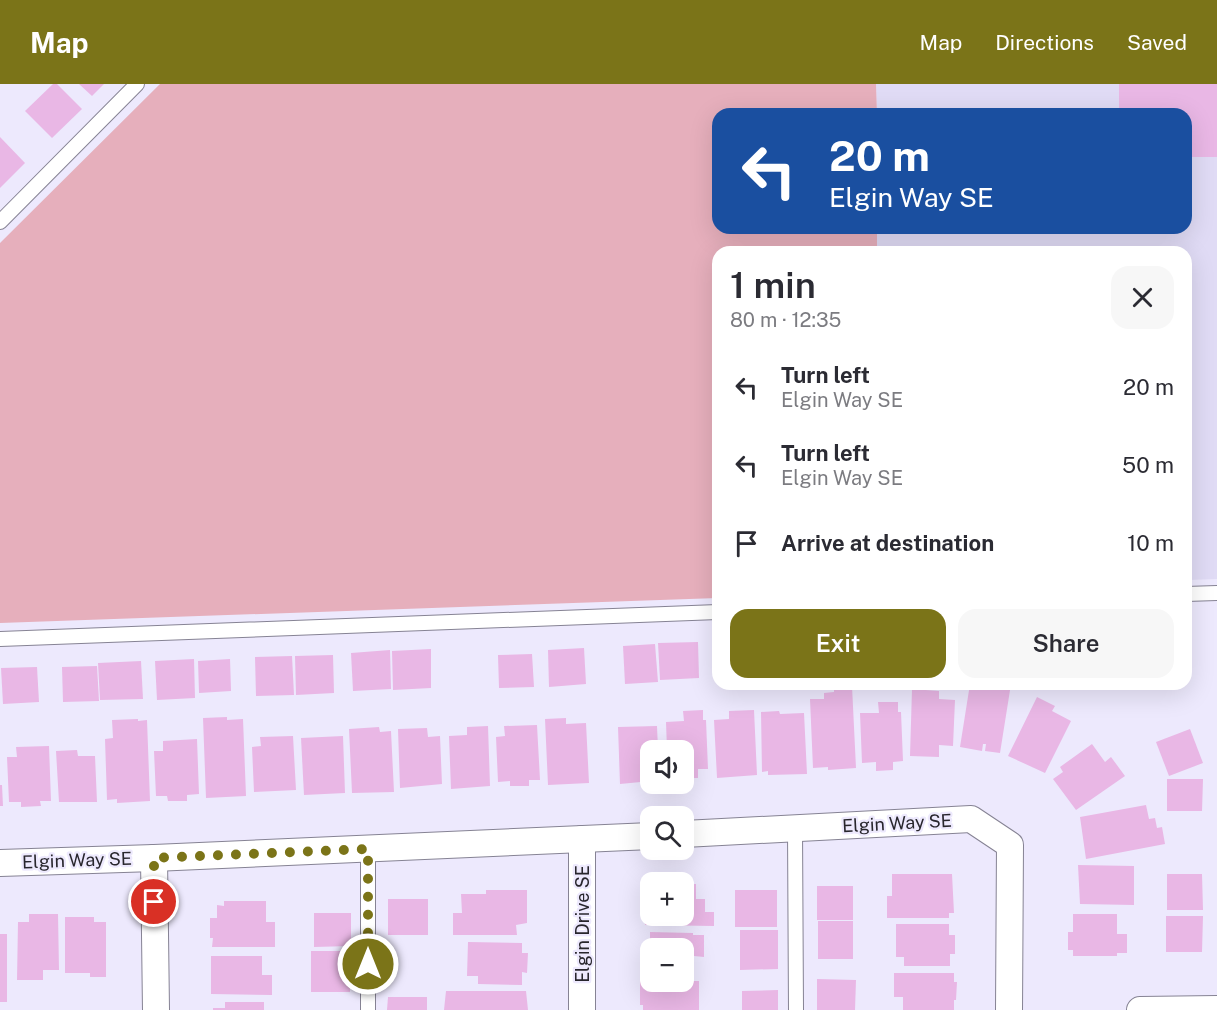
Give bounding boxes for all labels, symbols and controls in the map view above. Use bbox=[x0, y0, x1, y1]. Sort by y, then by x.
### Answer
text: Map bbox=[30, 26, 89, 59]
text: Map bbox=[920, 30, 962, 55]
text: Directions bbox=[995, 30, 1094, 55]
text: Saved bbox=[1127, 30, 1187, 55]
text: 20 m bbox=[829, 131, 930, 180]
icon: left bbox=[730, 132, 808, 210]
text: Elgin Way SE bbox=[829, 181, 994, 213]
text: 1 min bbox=[730, 264, 816, 306]
button: close bbox=[1111, 266, 1174, 329]
text: 80 m · 12:35 bbox=[730, 308, 841, 332]
text: Turn left bbox=[781, 362, 870, 388]
icon: left bbox=[730, 371, 763, 404]
text: 20 m bbox=[1123, 374, 1174, 400]
text: Elgin Way SE bbox=[781, 388, 903, 412]
text: Turn left bbox=[781, 440, 870, 466]
icon: left bbox=[730, 449, 763, 482]
text: 50 m bbox=[1122, 452, 1174, 478]
text: Elgin Way SE bbox=[781, 466, 903, 490]
icon: arrive bbox=[730, 527, 763, 560]
text: Arrive at destination bbox=[781, 530, 994, 556]
text: 10 m bbox=[1127, 530, 1174, 556]
button: Exit bbox=[730, 609, 946, 678]
button: Share bbox=[958, 609, 1174, 678]
map controls bbox=[640, 740, 694, 992]
button: sound bbox=[640, 740, 694, 794]
button: search bbox=[640, 806, 694, 860]
street label: Elgin Way SE bbox=[842, 810, 952, 836]
street label: Elgin Way SE bbox=[22, 848, 132, 872]
street label: Elgin Drive SE bbox=[572, 865, 593, 983]
button: + bbox=[640, 872, 694, 926]
pin bbox=[128, 876, 179, 927]
icon: arrive bbox=[137, 885, 170, 918]
position arrow bbox=[336, 932, 400, 996]
button: − bbox=[640, 938, 694, 992]

